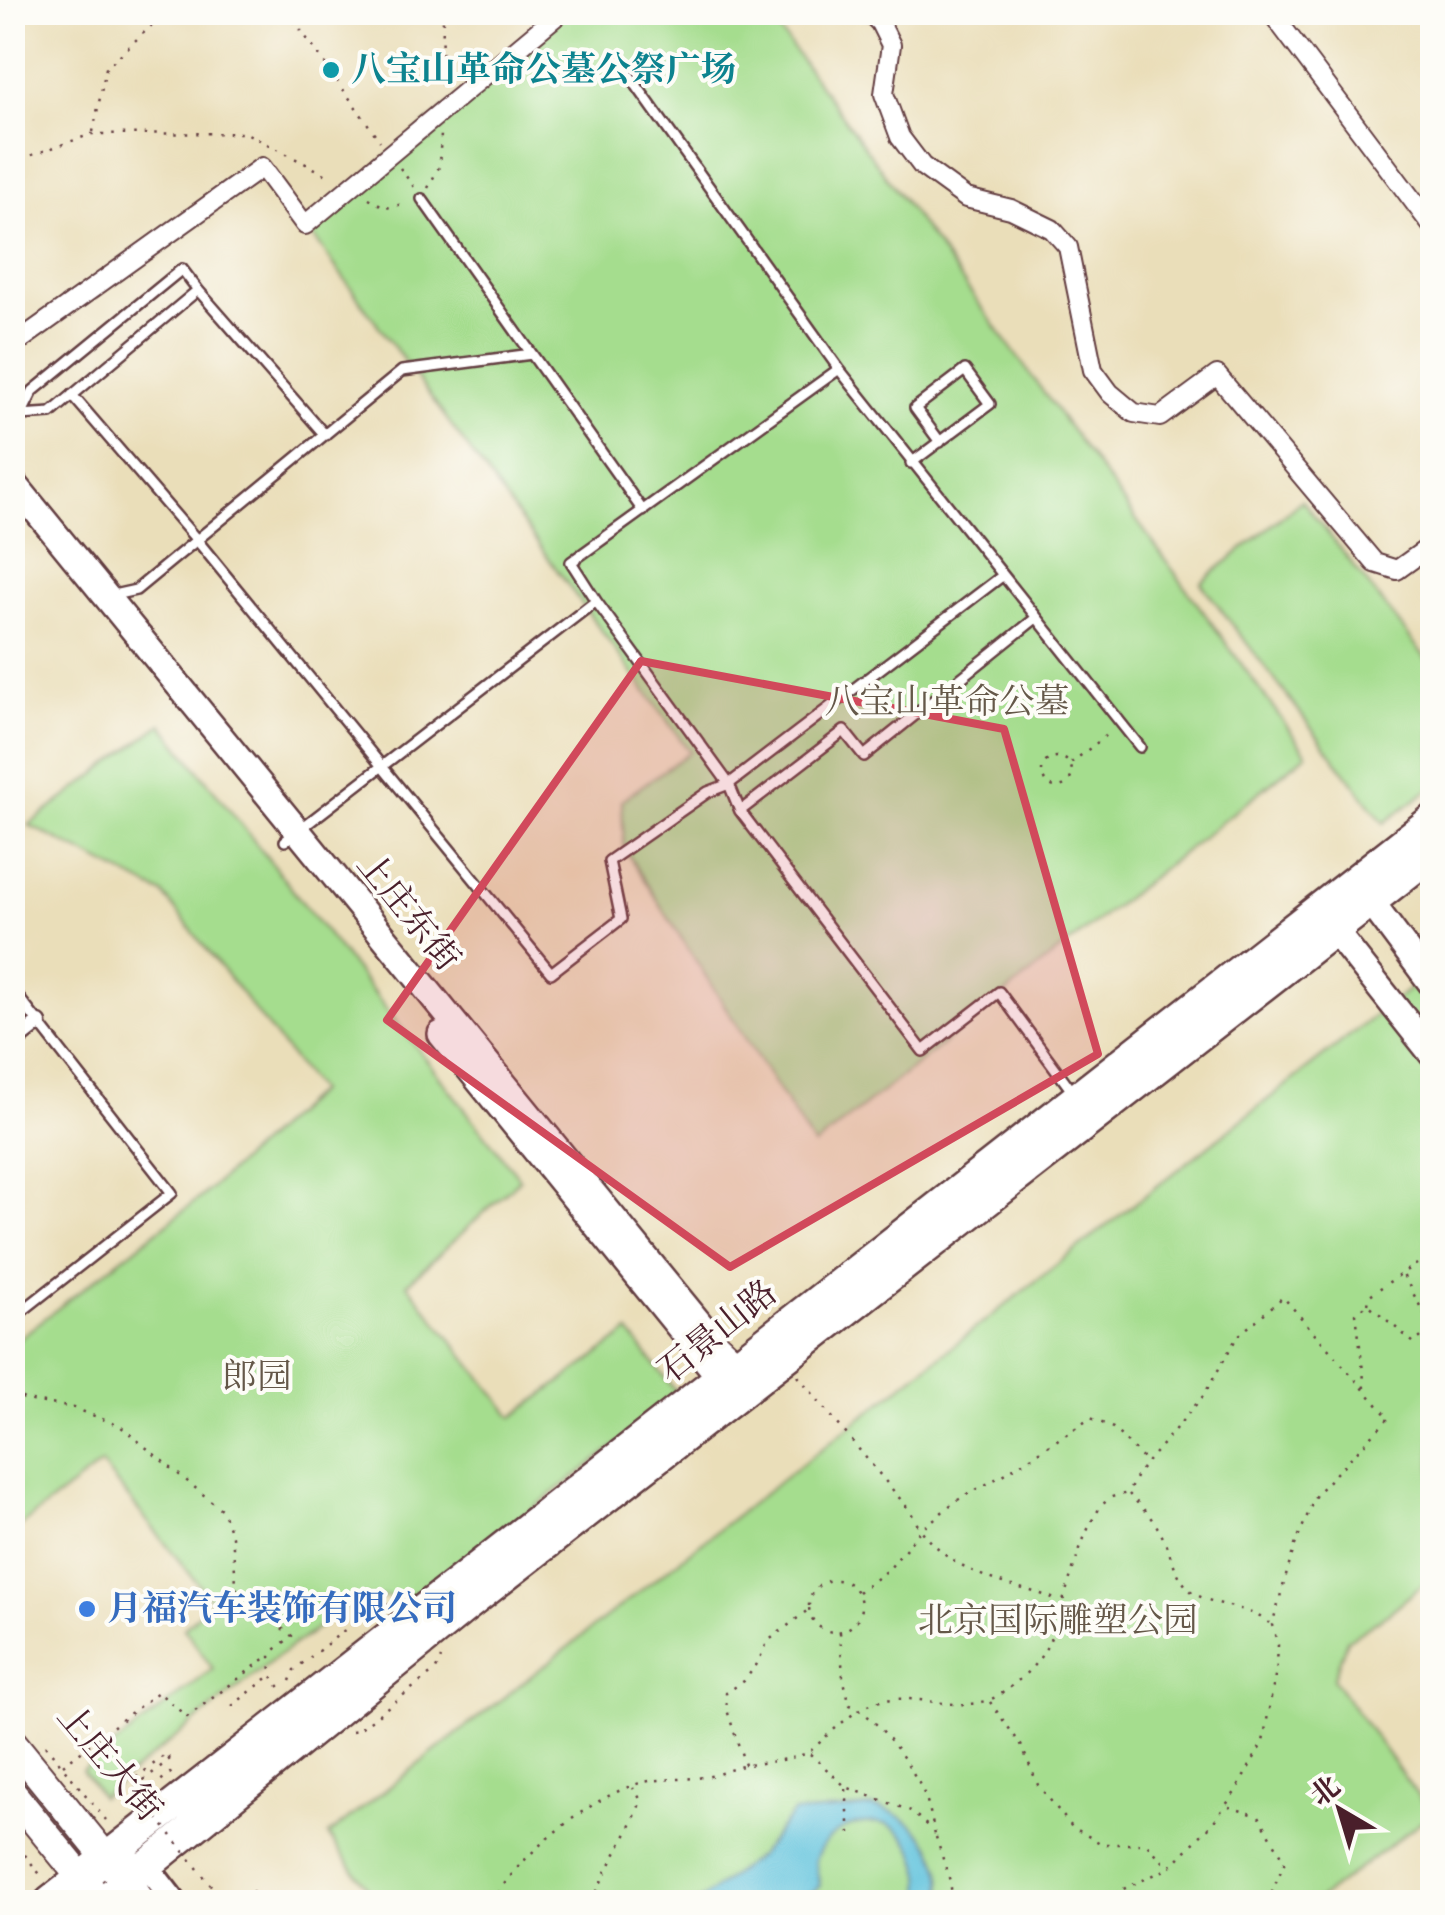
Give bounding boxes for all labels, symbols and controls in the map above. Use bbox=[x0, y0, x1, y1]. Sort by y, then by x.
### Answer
place label: 八宝山革命公墓公祭广场 bbox=[351, 49, 736, 92]
marker: 八宝山革命公墓公祭广场 bbox=[320, 59, 342, 81]
park label: 八宝山革命公墓 bbox=[824, 681, 1070, 724]
street label: 上庄东街 bbox=[347, 844, 469, 980]
street label: 石景山路 bbox=[650, 1271, 786, 1393]
park label: 郎园 bbox=[222, 1356, 292, 1399]
place label: 月福汽车装饰有限公司 bbox=[107, 1588, 457, 1631]
marker: 月福汽车装饰有限公司 bbox=[76, 1598, 98, 1620]
park label: 北京国际雕塑公园 bbox=[918, 1600, 1198, 1643]
street label: 上庄大街 bbox=[48, 1696, 170, 1830]
north arrow bbox=[1290, 1760, 1390, 1860]
text: 北 bbox=[1304, 1769, 1347, 1814]

